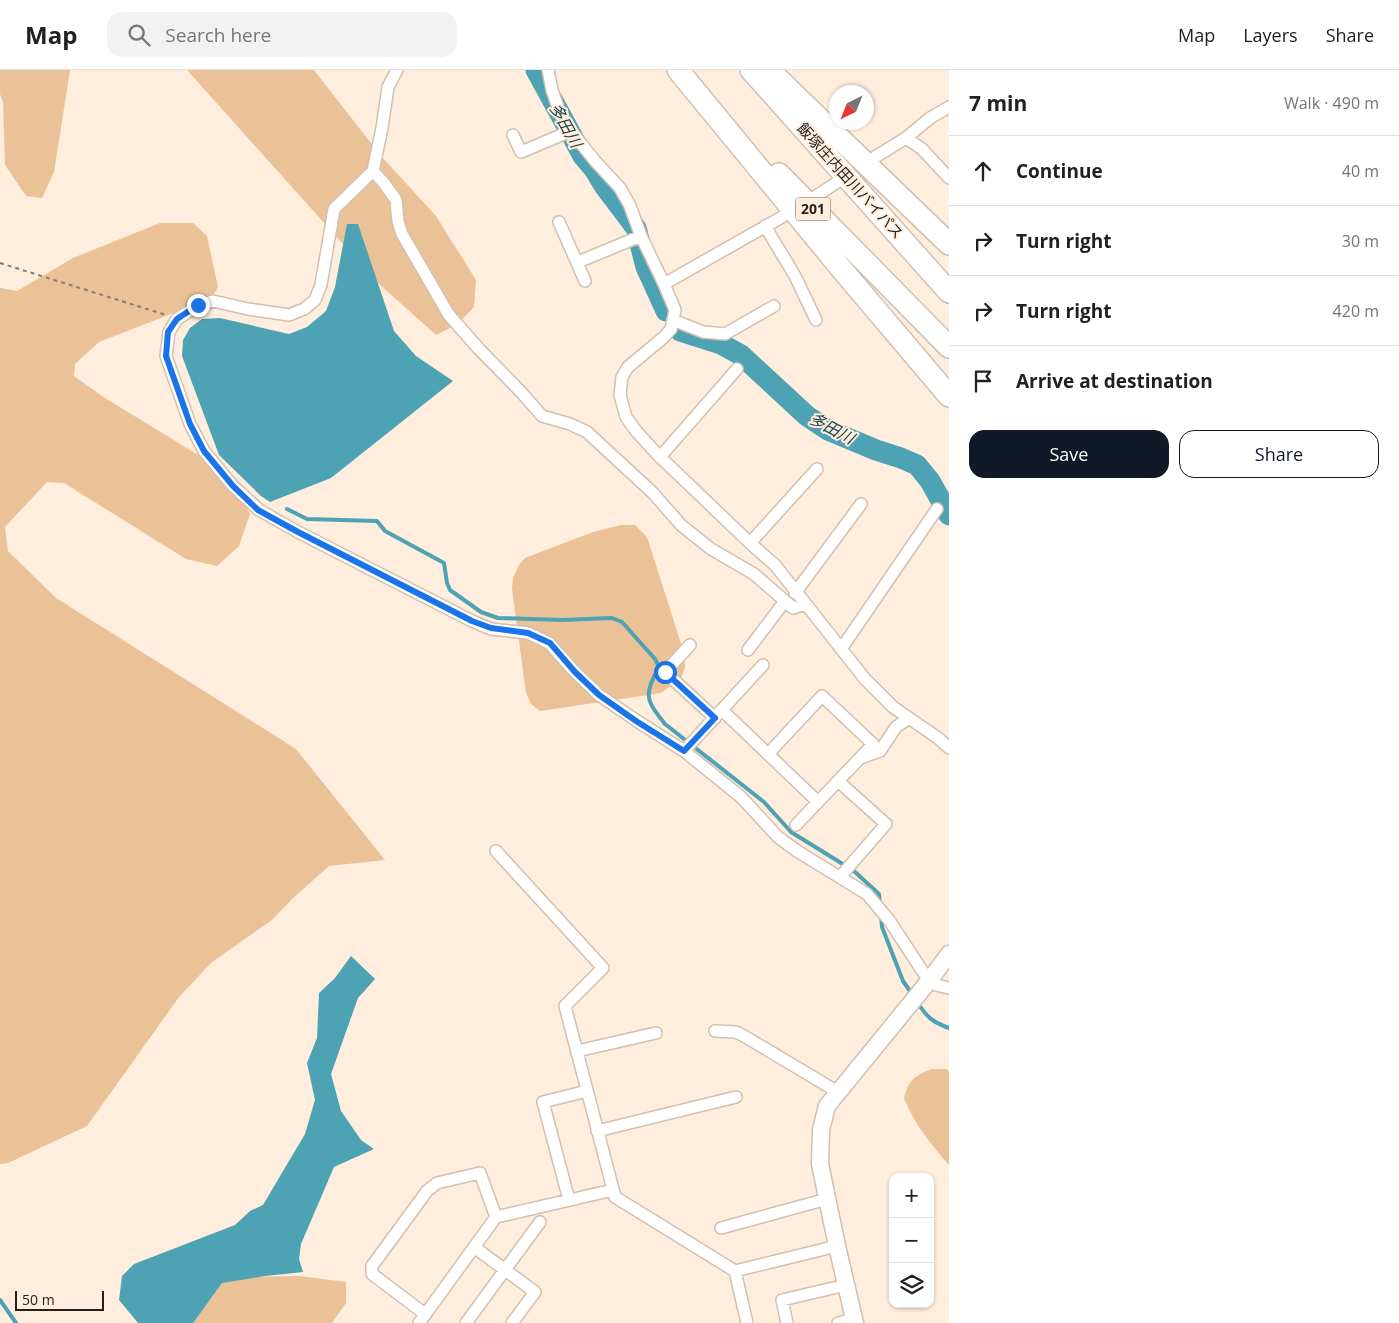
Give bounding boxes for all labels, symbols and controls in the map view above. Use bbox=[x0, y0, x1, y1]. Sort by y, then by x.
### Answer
search box bbox=[107, 12, 457, 57]
text: Map bbox=[25, 18, 77, 51]
icon: search bbox=[125, 21, 153, 49]
text: Search here bbox=[165, 22, 271, 48]
text: Map bbox=[1178, 23, 1215, 47]
text: Layers bbox=[1243, 23, 1298, 47]
text: Share bbox=[1326, 23, 1374, 47]
north arrow bbox=[829, 85, 874, 130]
text: 7 min bbox=[969, 89, 1027, 117]
text: Walk · 490 m bbox=[1284, 92, 1379, 114]
water label: 多田川 bbox=[545, 99, 588, 153]
street label: 飯塚庄内田川バイパス bbox=[793, 118, 908, 243]
icon: ahead bbox=[969, 157, 997, 185]
text: Continue bbox=[1016, 158, 1103, 184]
text: 40 m bbox=[1342, 160, 1379, 182]
road number: 201 bbox=[796, 198, 830, 220]
icon: right bbox=[969, 227, 997, 255]
text: Turn right bbox=[1016, 228, 1111, 254]
text: 30 m bbox=[1342, 230, 1379, 252]
route end bbox=[187, 294, 210, 317]
icon: right bbox=[969, 297, 997, 325]
text: Turn right bbox=[1016, 298, 1111, 324]
text: 420 m bbox=[1333, 300, 1379, 322]
icon: arrive bbox=[969, 367, 997, 395]
text: Arrive at destination bbox=[1016, 368, 1213, 394]
water label: 多田川 bbox=[806, 407, 860, 450]
button: Save bbox=[969, 430, 1169, 478]
button: Share bbox=[1179, 430, 1379, 478]
route start bbox=[654, 661, 677, 684]
map controls bbox=[889, 1173, 934, 1308]
button: + bbox=[889, 1173, 934, 1218]
button: − bbox=[889, 1218, 934, 1263]
button: layers bbox=[889, 1263, 934, 1308]
scale bar bbox=[15, 1288, 104, 1311]
text: 50 m bbox=[22, 1290, 55, 1309]

